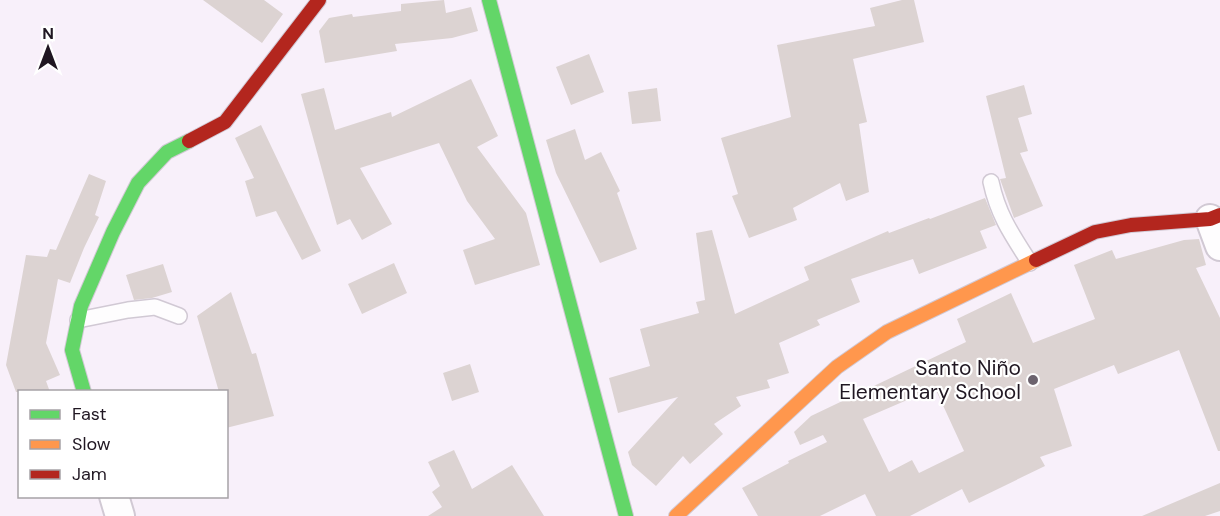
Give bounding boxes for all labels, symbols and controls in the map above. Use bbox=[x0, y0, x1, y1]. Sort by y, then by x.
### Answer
north arrow bbox=[18, 18, 78, 78]
text: N bbox=[42, 23, 54, 44]
place label: Santo Niño Elementary School bbox=[839, 354, 1021, 406]
marker: Santo Niño Elementary School bbox=[1026, 373, 1040, 387]
legend bbox=[18, 390, 228, 498]
text: Fast bbox=[72, 402, 107, 426]
text: Slow bbox=[72, 432, 111, 456]
text: Jam bbox=[72, 462, 107, 486]

